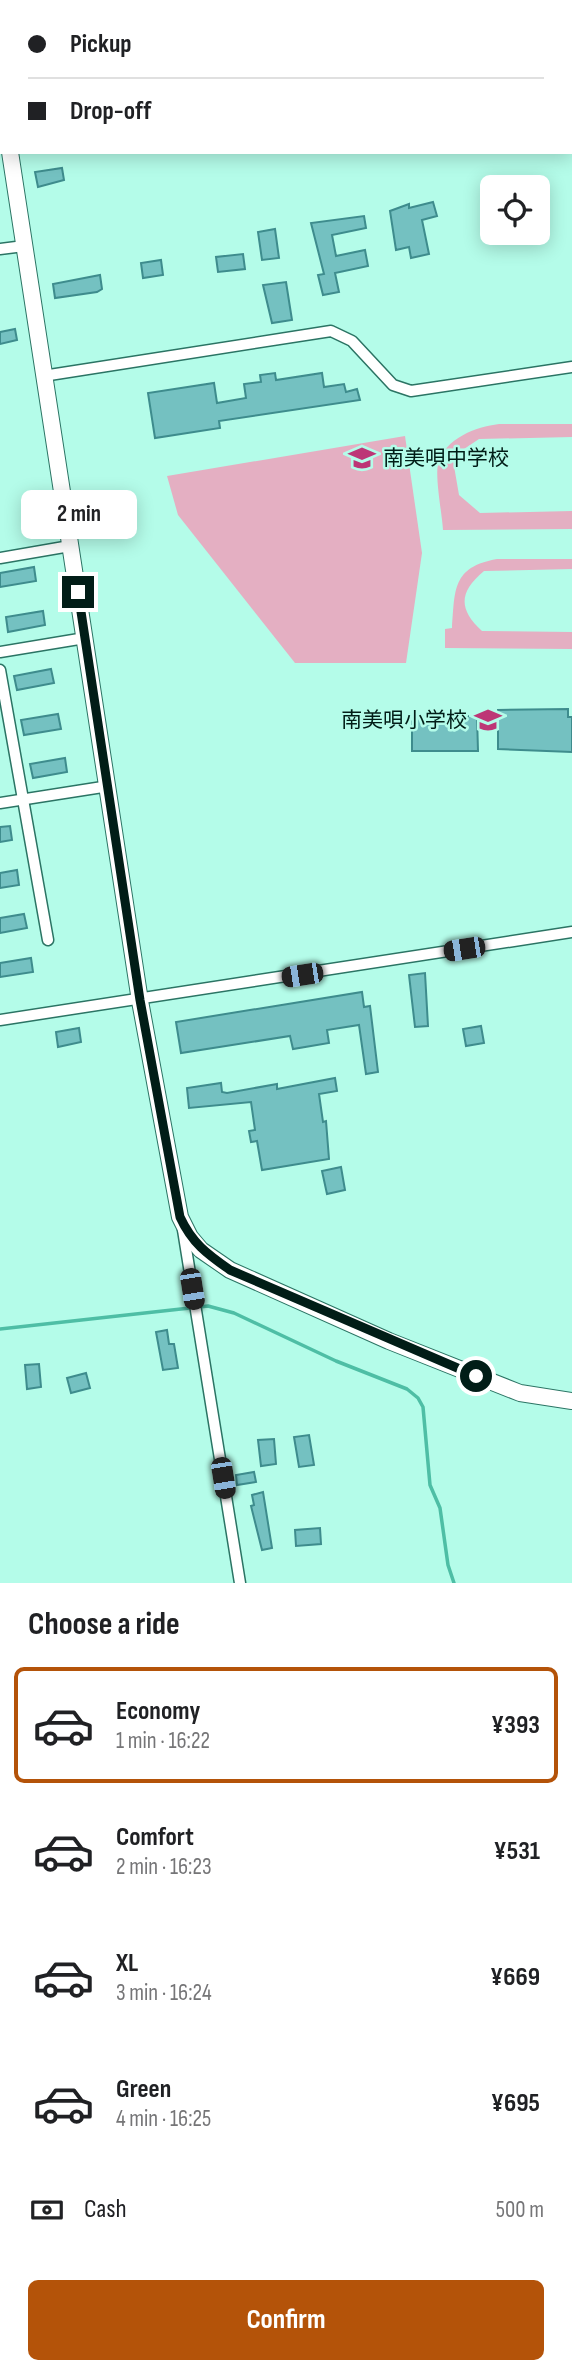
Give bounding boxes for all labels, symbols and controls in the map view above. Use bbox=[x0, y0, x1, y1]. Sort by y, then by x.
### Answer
text: Pickup bbox=[70, 29, 132, 60]
text: Drop-off bbox=[70, 96, 151, 127]
map controls bbox=[480, 175, 550, 245]
button: locate bbox=[480, 175, 550, 245]
school or university icon: 南美唄中学校 bbox=[347, 443, 377, 473]
place label: 南美唄中学校 bbox=[383, 446, 509, 471]
callout: 2 min bbox=[20, 490, 136, 540]
text: 2 min bbox=[57, 500, 101, 528]
route end bbox=[62, 576, 94, 608]
school or university icon: 南美唄小学校 bbox=[473, 705, 503, 735]
place label: 南美唄小学校 bbox=[341, 708, 467, 733]
car bbox=[442, 935, 487, 963]
car bbox=[280, 961, 325, 989]
car bbox=[179, 1267, 206, 1311]
route start bbox=[460, 1360, 492, 1392]
car bbox=[210, 1456, 237, 1500]
text: Choose a ride bbox=[28, 1605, 180, 1644]
icon: car bbox=[32, 1694, 95, 1757]
text: Economy bbox=[116, 1696, 200, 1727]
text: ¥393 bbox=[491, 1710, 540, 1741]
text: 1 min · 16:22 bbox=[116, 1727, 210, 1755]
icon: car bbox=[32, 1820, 95, 1883]
text: Comfort bbox=[116, 1822, 194, 1853]
text: ¥531 bbox=[493, 1836, 540, 1867]
text: 2 min · 16:23 bbox=[116, 1853, 212, 1881]
icon: car bbox=[32, 1946, 95, 2009]
text: XL bbox=[116, 1948, 138, 1979]
text: ¥669 bbox=[490, 1962, 540, 1993]
text: 3 min · 16:24 bbox=[116, 1979, 212, 2007]
icon: car bbox=[32, 2072, 95, 2135]
text: Green bbox=[116, 2074, 171, 2105]
text: ¥695 bbox=[491, 2088, 540, 2119]
text: 4 min · 16:25 bbox=[116, 2105, 211, 2133]
icon: cash bbox=[28, 2191, 66, 2229]
text: Cash bbox=[84, 2194, 127, 2225]
text: 500 m bbox=[496, 2196, 544, 2224]
button: Confirm bbox=[28, 2280, 544, 2360]

